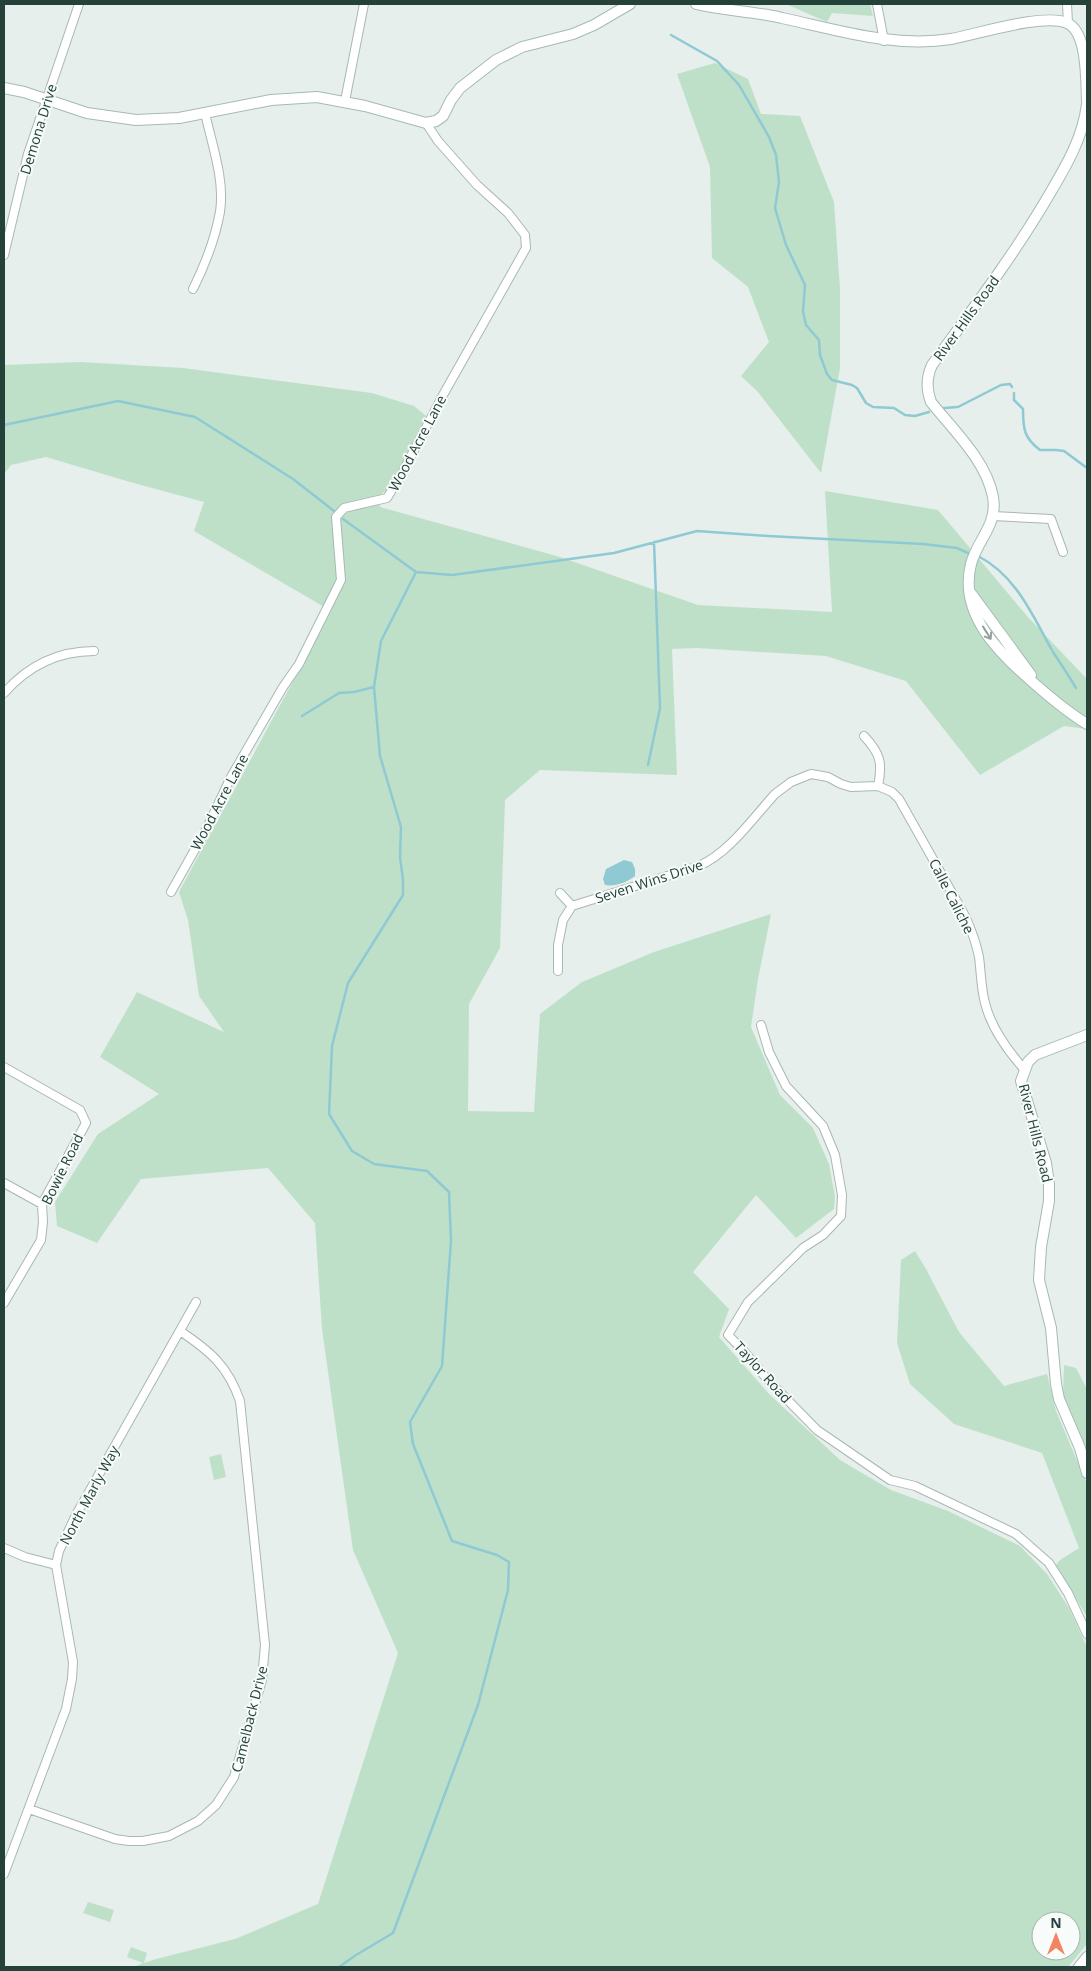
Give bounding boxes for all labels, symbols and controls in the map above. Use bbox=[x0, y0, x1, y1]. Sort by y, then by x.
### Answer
street label: Demona Drive bbox=[15, 81, 61, 177]
street label: River Hills Road bbox=[929, 272, 1003, 364]
street label: Wood Acre Lane bbox=[384, 392, 450, 494]
one-way arrow bbox=[982, 626, 992, 640]
street label: Wood Acre Lane bbox=[186, 751, 252, 853]
street label: Seven Wins Drive bbox=[593, 855, 705, 907]
street label: Calle Caliche bbox=[925, 855, 979, 937]
street label: River Hills Road bbox=[1015, 1082, 1057, 1184]
street label: Bowie Road bbox=[37, 1130, 87, 1208]
street label: Taylor Road bbox=[730, 1337, 796, 1407]
street label: North Marly Way bbox=[55, 1441, 124, 1548]
street label: Camelback Drive bbox=[227, 1664, 271, 1774]
north arrow bbox=[1031, 1911, 1081, 1961]
text: N bbox=[1050, 1913, 1062, 1932]

